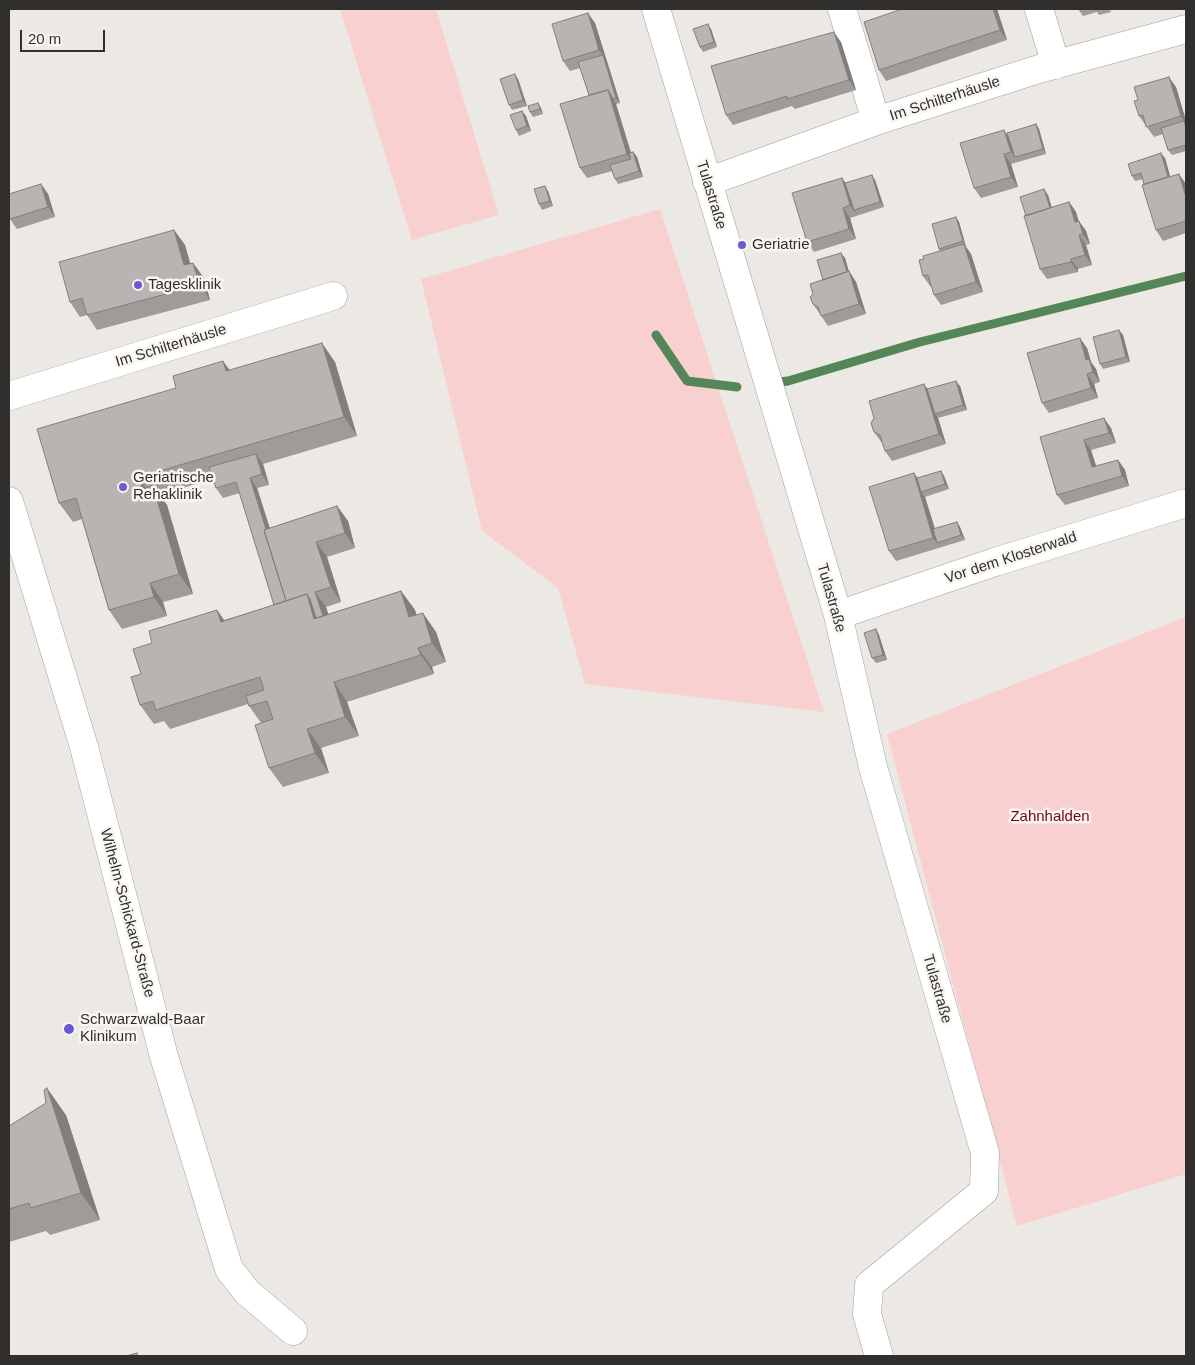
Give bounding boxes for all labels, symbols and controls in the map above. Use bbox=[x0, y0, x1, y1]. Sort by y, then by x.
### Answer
scale bar bbox=[22, 20, 108, 52]
text: 20 m bbox=[28, 30, 61, 47]
street label: Im Schilterhäusle bbox=[888, 73, 1002, 125]
street label: Tulastraße bbox=[692, 158, 730, 232]
place label: Geriatrie bbox=[752, 236, 810, 254]
marker: Geriatrie bbox=[736, 239, 748, 251]
place label: Tagesklinik bbox=[148, 276, 221, 294]
marker: Tagesklinik bbox=[132, 279, 144, 291]
street label: Im Schilterhäusle bbox=[113, 321, 229, 371]
place label: Geriatrische Rehaklinik bbox=[133, 469, 214, 504]
marker: Geriatrische Rehaklinik bbox=[117, 481, 129, 493]
street label: Vor dem Klosterwald bbox=[943, 528, 1079, 588]
street label: Tulastraße bbox=[813, 561, 849, 635]
park label: Zahnhalden bbox=[1010, 808, 1090, 826]
street label: Wilhelm-Schickard-Straße bbox=[96, 827, 158, 999]
street label: Tulastraße bbox=[919, 952, 955, 1026]
place label: Schwarzwald-Baar Klinikum bbox=[80, 1011, 205, 1046]
marker: Schwarzwald-Baar Klinikum bbox=[62, 1022, 76, 1036]

